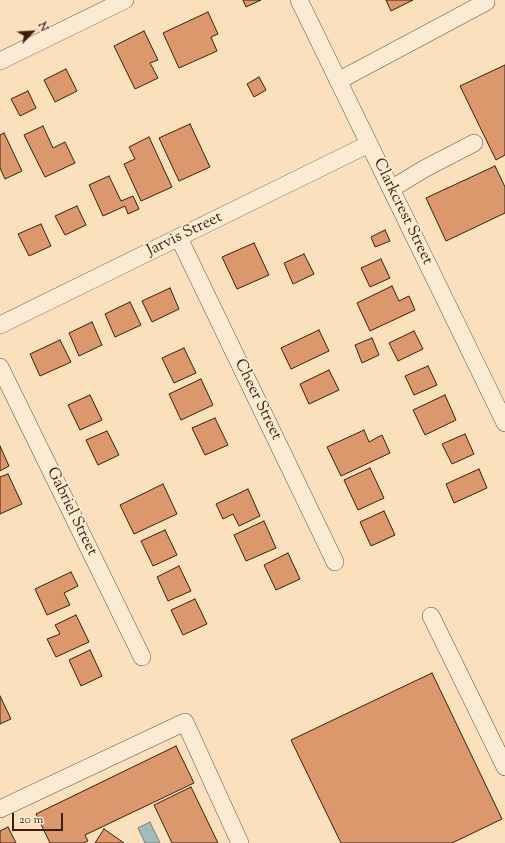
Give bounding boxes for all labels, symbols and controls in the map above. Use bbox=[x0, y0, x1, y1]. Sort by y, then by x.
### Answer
north arrow bbox=[12, 12, 52, 52]
text: N bbox=[34, 20, 52, 34]
street label: Clarkcrest Street bbox=[368, 156, 436, 268]
street label: Jarvis Street bbox=[144, 208, 226, 262]
street label: Cheer Street bbox=[229, 356, 285, 444]
street label: Gabriel Street bbox=[41, 465, 101, 559]
scale bar bbox=[14, 805, 65, 831]
text: 20 m bbox=[19, 811, 43, 829]

